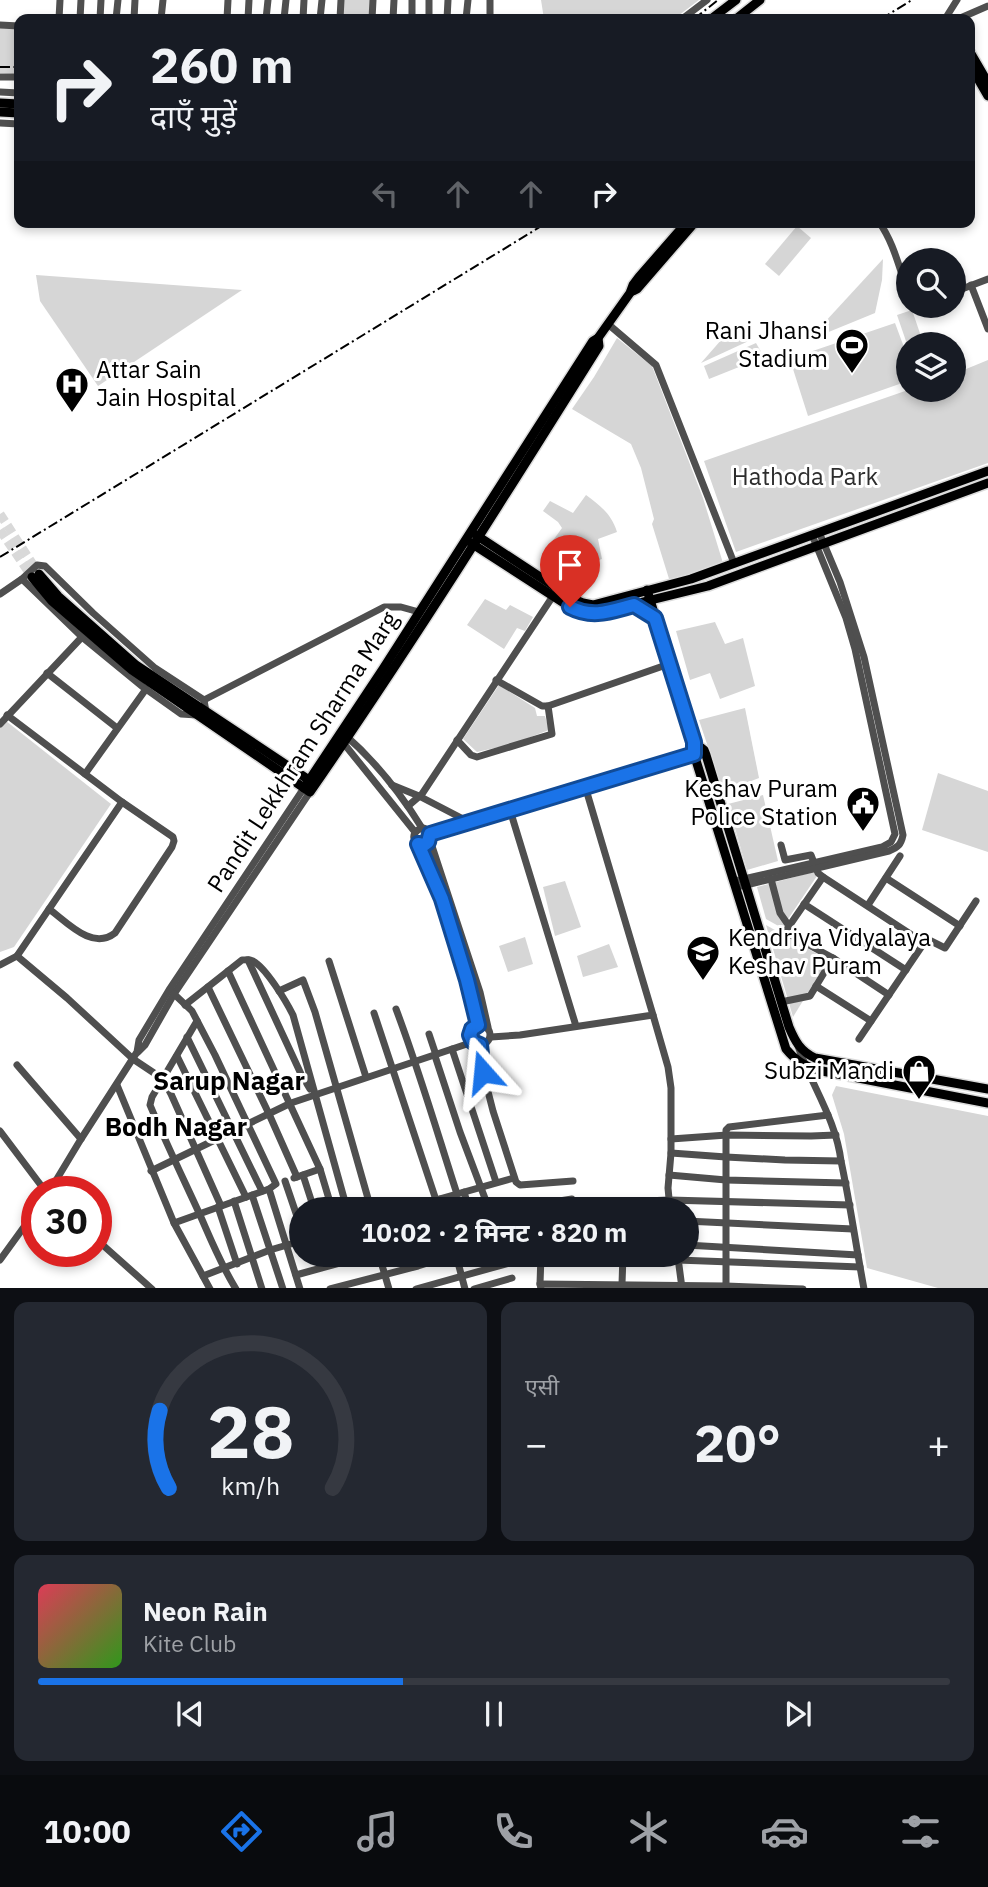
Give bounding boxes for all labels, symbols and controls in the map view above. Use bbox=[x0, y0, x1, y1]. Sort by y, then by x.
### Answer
text: 260 m bbox=[150, 33, 294, 96]
icon: right bbox=[35, 42, 126, 133]
text: दाएँ मुड़ें bbox=[150, 95, 237, 137]
icon: left bbox=[366, 175, 404, 213]
icon: ahead bbox=[439, 175, 477, 213]
icon: ahead bbox=[512, 175, 550, 213]
icon: right bbox=[585, 175, 623, 213]
map controls bbox=[896, 248, 966, 402]
button: search bbox=[896, 248, 966, 318]
place label: Rani Jhansi Stadium bbox=[705, 314, 828, 374]
sports icon: Rani Jhansi Stadium bbox=[833, 326, 871, 375]
button: layers bbox=[896, 332, 966, 402]
place label: Attar Sain Jain Hospital bbox=[96, 353, 236, 413]
hospital icon: Attar Sain Jain Hospital bbox=[53, 365, 91, 414]
park label: Hathoda Park bbox=[732, 460, 878, 492]
pin bbox=[540, 535, 600, 607]
icon: arrive bbox=[551, 546, 589, 584]
street label: Pandit Lekkhram Sharma Marg bbox=[199, 605, 405, 898]
place label: Keshav Puram Police Station bbox=[684, 772, 838, 832]
public building icon: Keshav Puram Police Station bbox=[844, 784, 882, 833]
place label: Kendriya Vidyalaya Keshav Puram bbox=[728, 921, 931, 981]
school or university icon: Kendriya Vidyalaya Keshav Puram bbox=[684, 933, 722, 982]
position arrow bbox=[446, 1035, 520, 1109]
shop icon: Subzi Mandi bbox=[900, 1052, 938, 1101]
place label: Subzi Mandi bbox=[764, 1054, 894, 1086]
district label: Sarup Nagar bbox=[153, 1063, 305, 1097]
district label: Bodh Nagar bbox=[105, 1109, 247, 1143]
speed limit sign: 30 bbox=[21, 1176, 112, 1267]
text: 10:02 · 2 मिनट · 820 m bbox=[361, 1215, 627, 1249]
text: एसी bbox=[525, 1371, 559, 1401]
text: 28 bbox=[207, 1383, 294, 1478]
text: 20° bbox=[694, 1409, 781, 1476]
text: − bbox=[525, 1419, 548, 1468]
text: + bbox=[927, 1419, 950, 1468]
text: km/h bbox=[221, 1468, 280, 1501]
text: Neon Rain bbox=[143, 1594, 268, 1628]
text: Kite Club bbox=[143, 1628, 236, 1658]
icon: previous bbox=[171, 1695, 209, 1733]
icon: pause bbox=[475, 1695, 513, 1733]
icon: next bbox=[779, 1695, 817, 1733]
icon: directions bbox=[217, 1807, 266, 1856]
icon: music bbox=[353, 1807, 402, 1856]
icon: phone bbox=[489, 1807, 538, 1856]
icon: climate bbox=[624, 1807, 673, 1856]
icon: car bbox=[760, 1807, 809, 1856]
icon: filters bbox=[896, 1807, 945, 1856]
text: 10:00 bbox=[43, 1810, 131, 1852]

